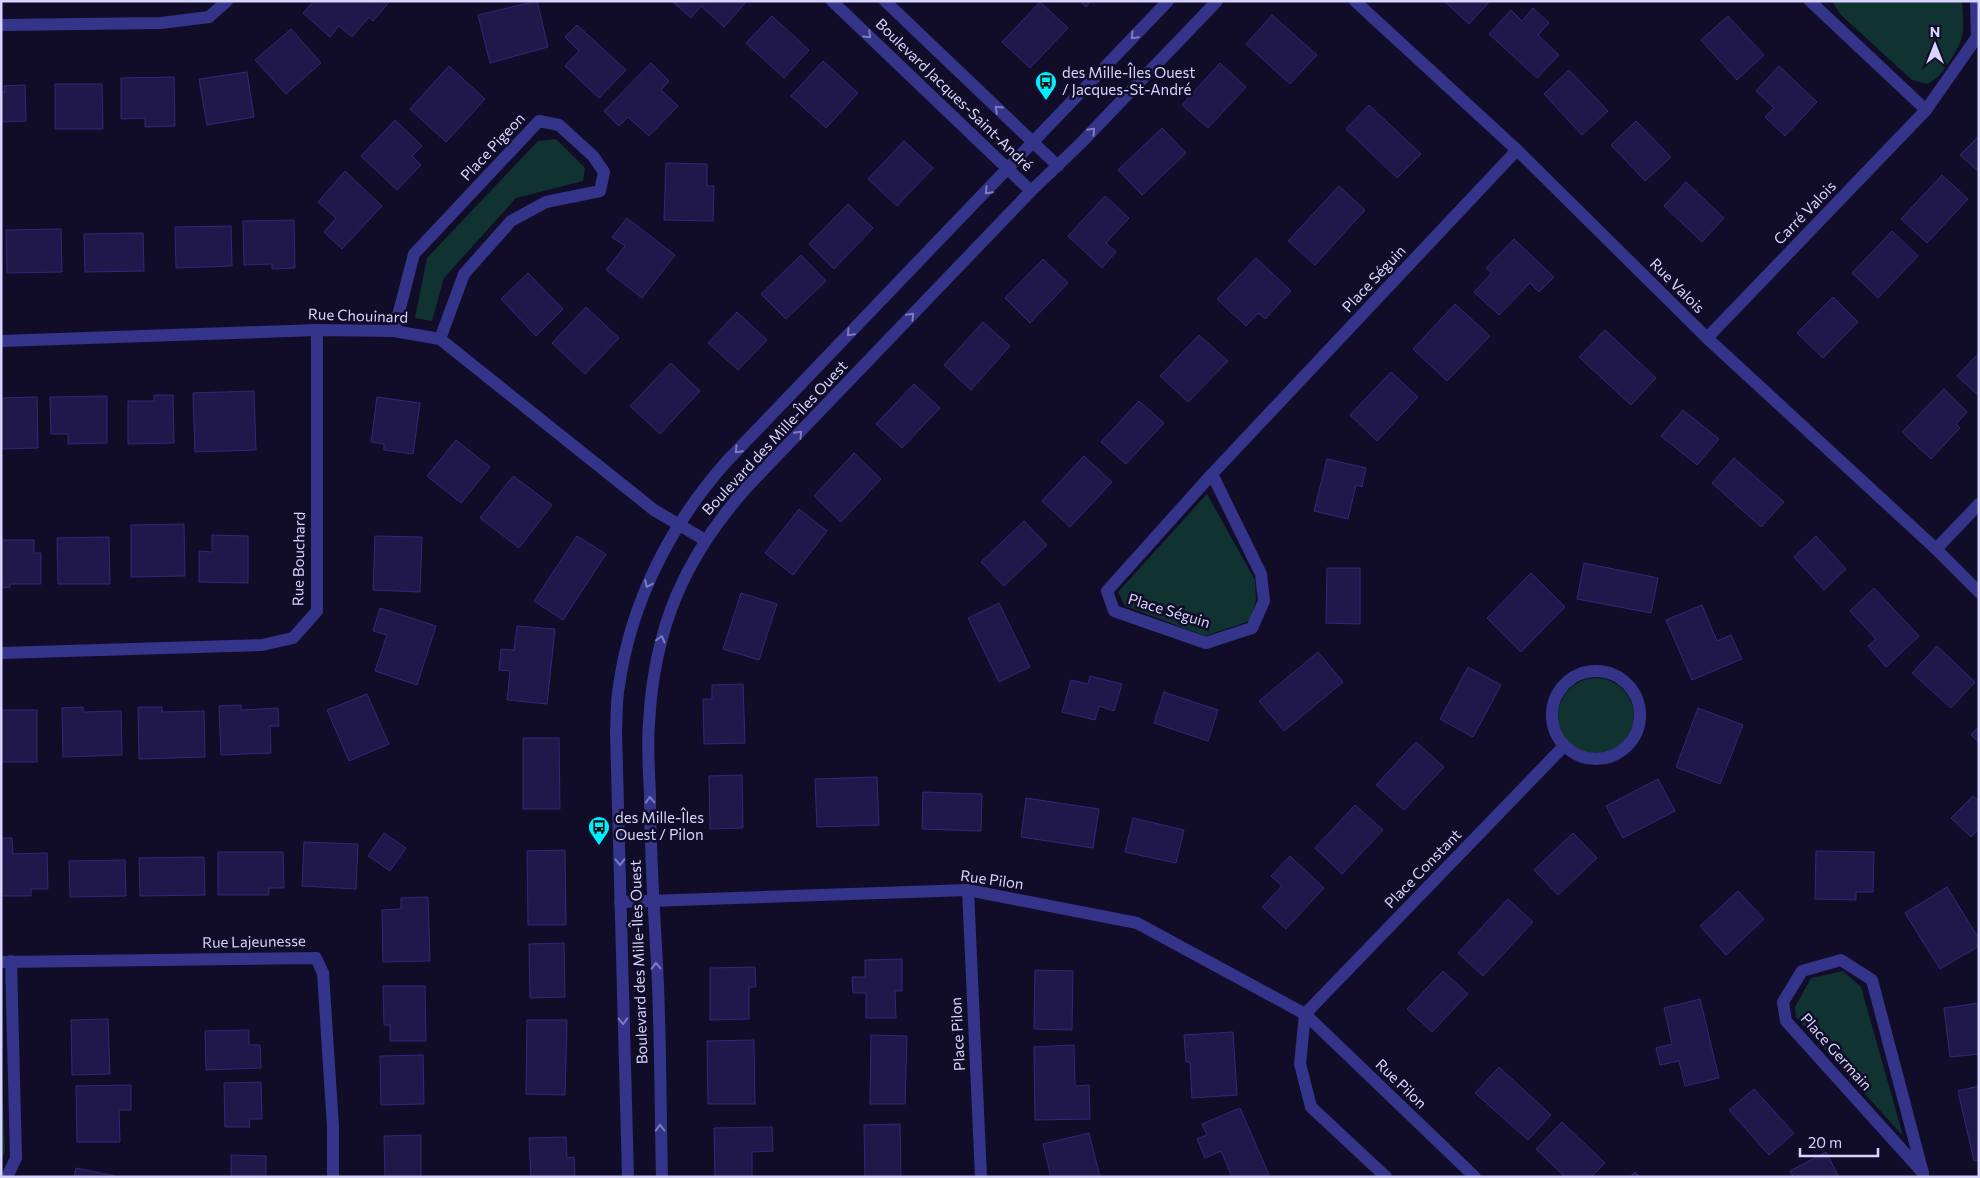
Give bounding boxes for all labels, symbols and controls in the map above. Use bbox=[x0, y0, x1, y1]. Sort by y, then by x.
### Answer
street label: Boulevard Jacques-Saint-André bbox=[872, 14, 1037, 174]
north arrow bbox=[1910, 20, 1960, 70]
text: N bbox=[1930, 23, 1940, 40]
one-way arrow bbox=[862, 29, 871, 38]
one-way arrow bbox=[1131, 31, 1140, 40]
place label: des Mille-Îles Ouest / Jacques-St-André bbox=[1062, 62, 1195, 98]
bus stop icon: des Mille-Îles Ouest / Jacques-St-André bbox=[1034, 70, 1058, 101]
one-way arrow bbox=[994, 106, 1003, 115]
street label: Place Pigeon bbox=[456, 109, 528, 184]
one-way arrow bbox=[1086, 128, 1095, 137]
street label: Carré Valois bbox=[1770, 177, 1839, 248]
one-way arrow bbox=[985, 185, 994, 194]
street label: Place Séguin bbox=[1338, 241, 1409, 316]
street label: Rue Valois bbox=[1647, 254, 1709, 317]
street label: Rue Chouinard bbox=[308, 304, 408, 326]
one-way arrow bbox=[905, 313, 914, 322]
one-way arrow bbox=[847, 327, 856, 336]
street label: Boulevard des Mille-Îles Ouest bbox=[697, 356, 851, 518]
one-way arrow bbox=[793, 430, 802, 439]
one-way arrow bbox=[735, 444, 744, 453]
street label: Rue Bouchard bbox=[288, 512, 308, 606]
one-way arrow bbox=[643, 579, 654, 588]
street label: Place Séguin bbox=[1126, 589, 1213, 631]
one-way arrow bbox=[655, 634, 666, 643]
one-way arrow bbox=[644, 796, 655, 804]
place label: des Mille-Îles Ouest / Pilon bbox=[615, 807, 704, 843]
bus stop icon: des Mille-Îles Ouest / Pilon bbox=[587, 815, 611, 846]
street label: Place Constant bbox=[1380, 825, 1464, 911]
one-way arrow bbox=[615, 858, 625, 866]
street label: Boulevard des Mille-Îles Ouest bbox=[624, 859, 651, 1065]
street label: Rue Pilon bbox=[959, 866, 1025, 892]
street label: Rue Lajeunesse bbox=[202, 931, 306, 951]
one-way arrow bbox=[651, 961, 662, 969]
street label: Place Pilon bbox=[946, 997, 968, 1071]
street label: Place Germain bbox=[1797, 1009, 1876, 1094]
one-way arrow bbox=[618, 1017, 629, 1025]
street label: Rue Pilon bbox=[1373, 1055, 1431, 1112]
one-way arrow bbox=[655, 1124, 666, 1132]
scale bar bbox=[1800, 1126, 1878, 1158]
text: 20 m bbox=[1808, 1133, 1842, 1151]

